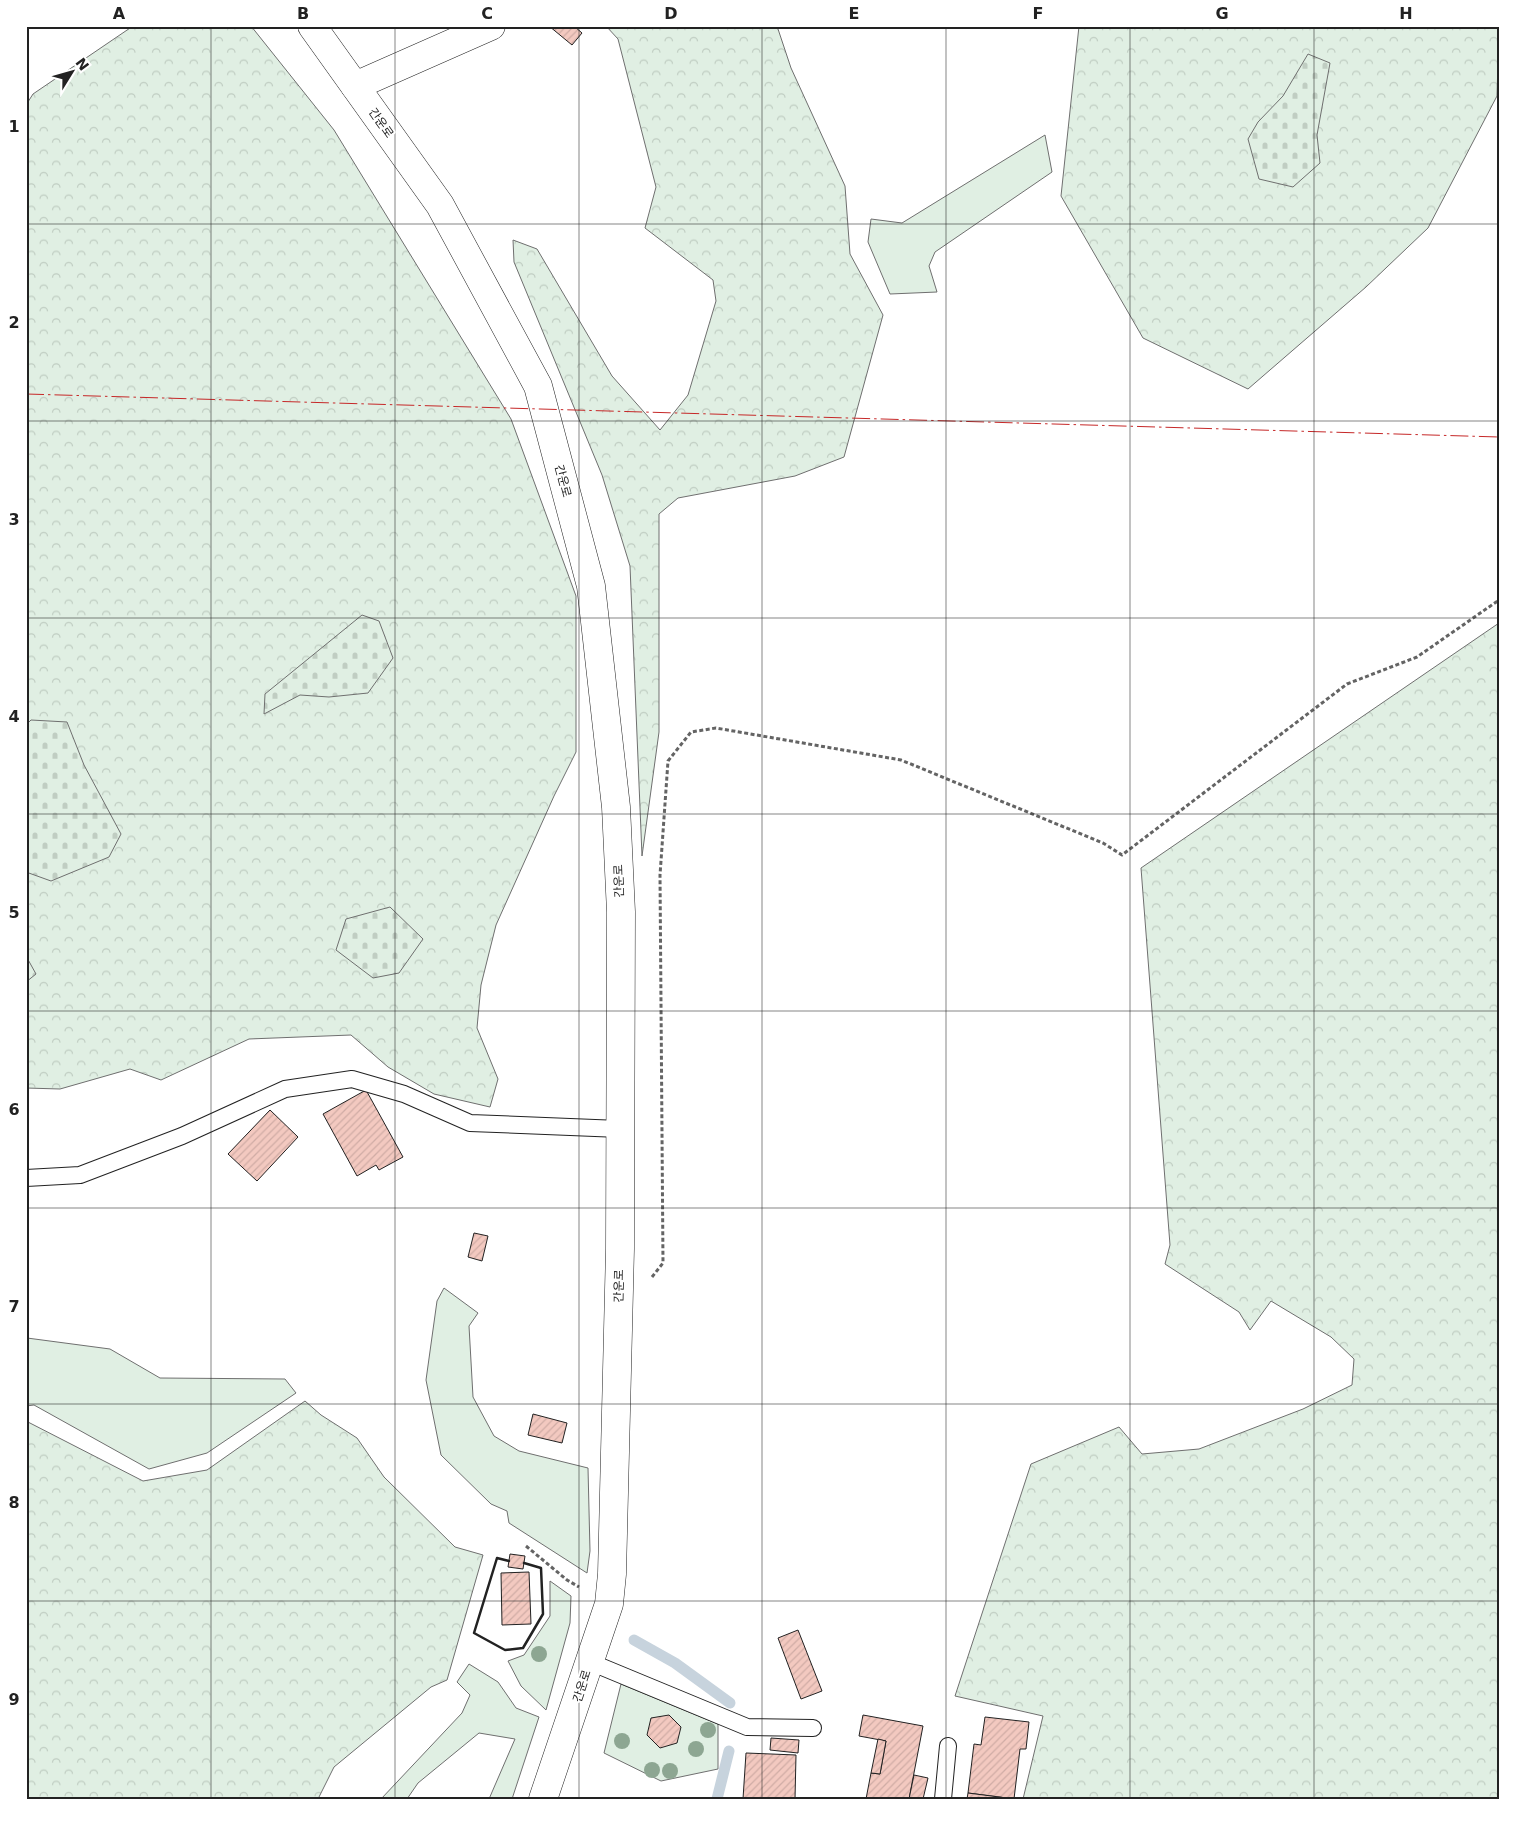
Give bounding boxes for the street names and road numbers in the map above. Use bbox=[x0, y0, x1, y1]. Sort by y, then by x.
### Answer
street label: 간운로 bbox=[366, 105, 396, 141]
street label: 간운로 bbox=[552, 463, 574, 499]
street label: 간운로 bbox=[611, 864, 627, 898]
street label: 간운로 bbox=[612, 1269, 626, 1303]
street label: 간운로 bbox=[570, 1668, 594, 1704]

